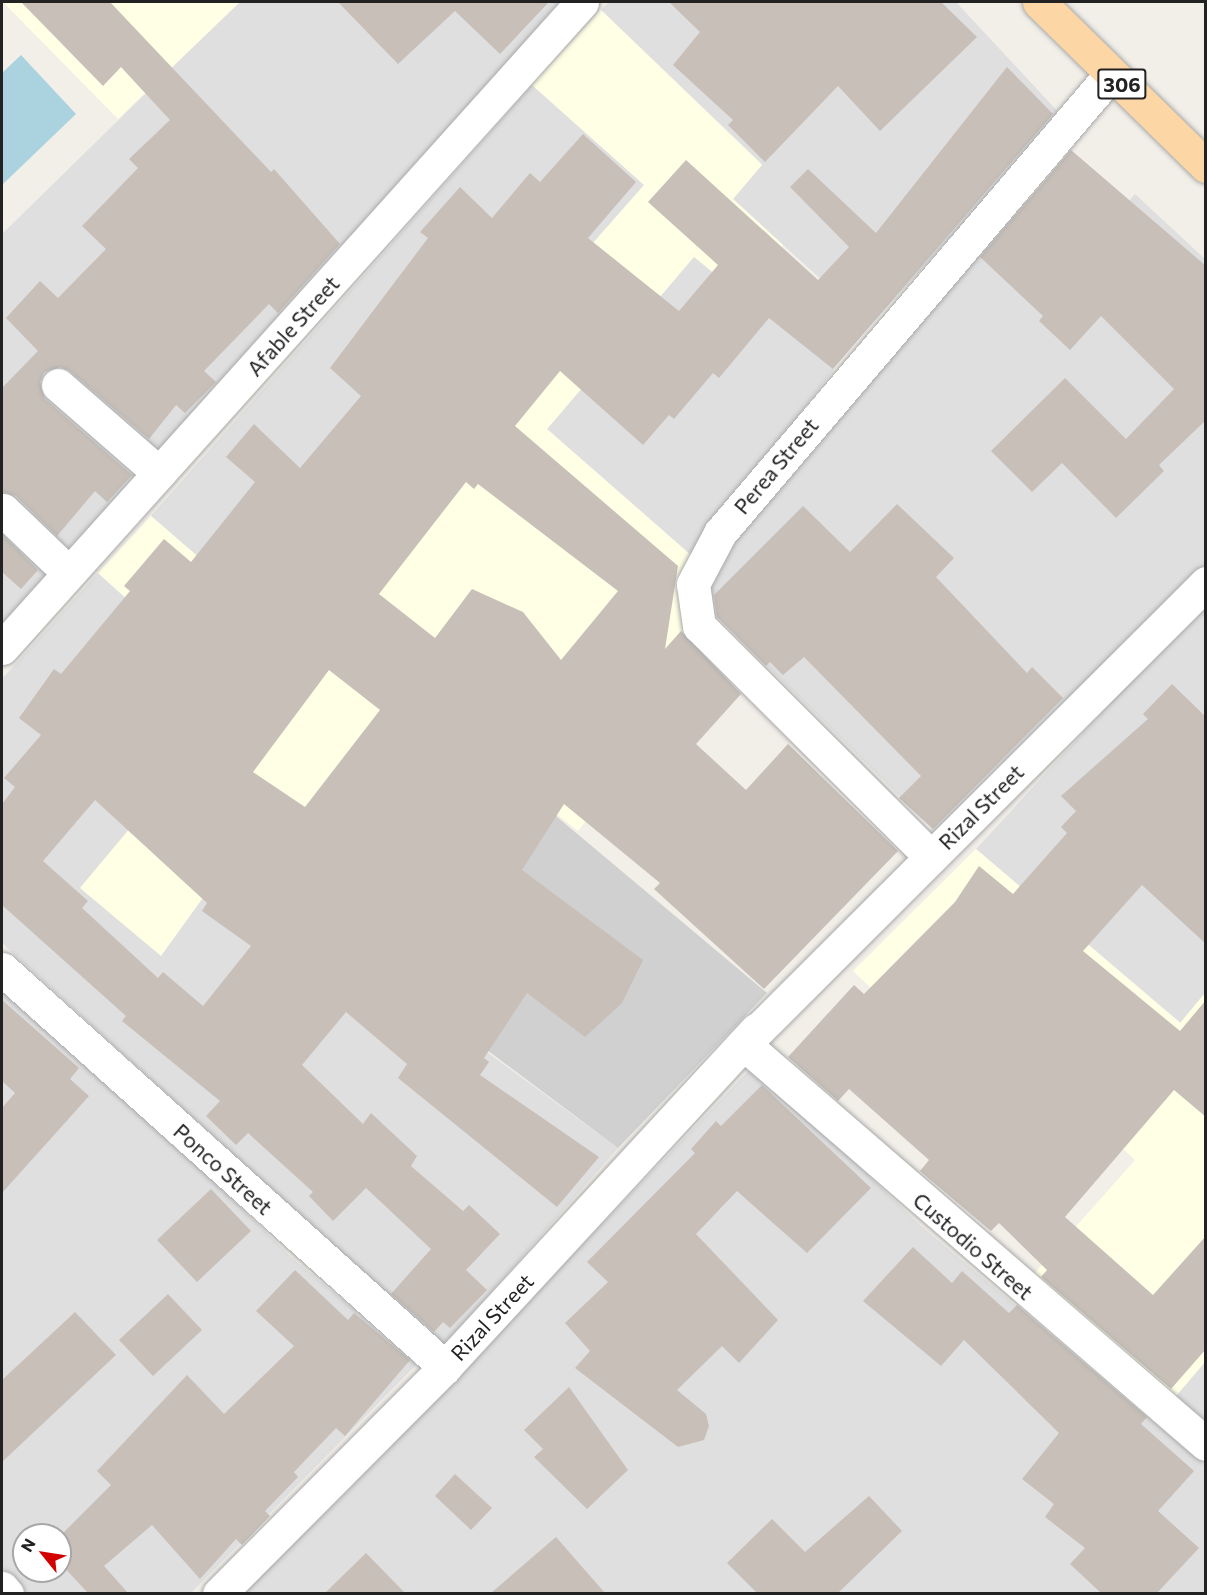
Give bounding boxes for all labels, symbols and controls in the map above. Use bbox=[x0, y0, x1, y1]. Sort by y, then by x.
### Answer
road number: 306 bbox=[1096, 67, 1148, 101]
street label: Afable Street bbox=[242, 271, 344, 381]
street label: Perea Street bbox=[729, 413, 823, 519]
street label: Rizal Street bbox=[933, 759, 1029, 855]
street label: Ponco Street bbox=[169, 1118, 277, 1220]
street label: Custodio Street bbox=[908, 1187, 1038, 1305]
street label: Rizal Street bbox=[445, 1268, 539, 1366]
north arrow bbox=[12, 1523, 72, 1583]
text: N bbox=[16, 1535, 39, 1555]

